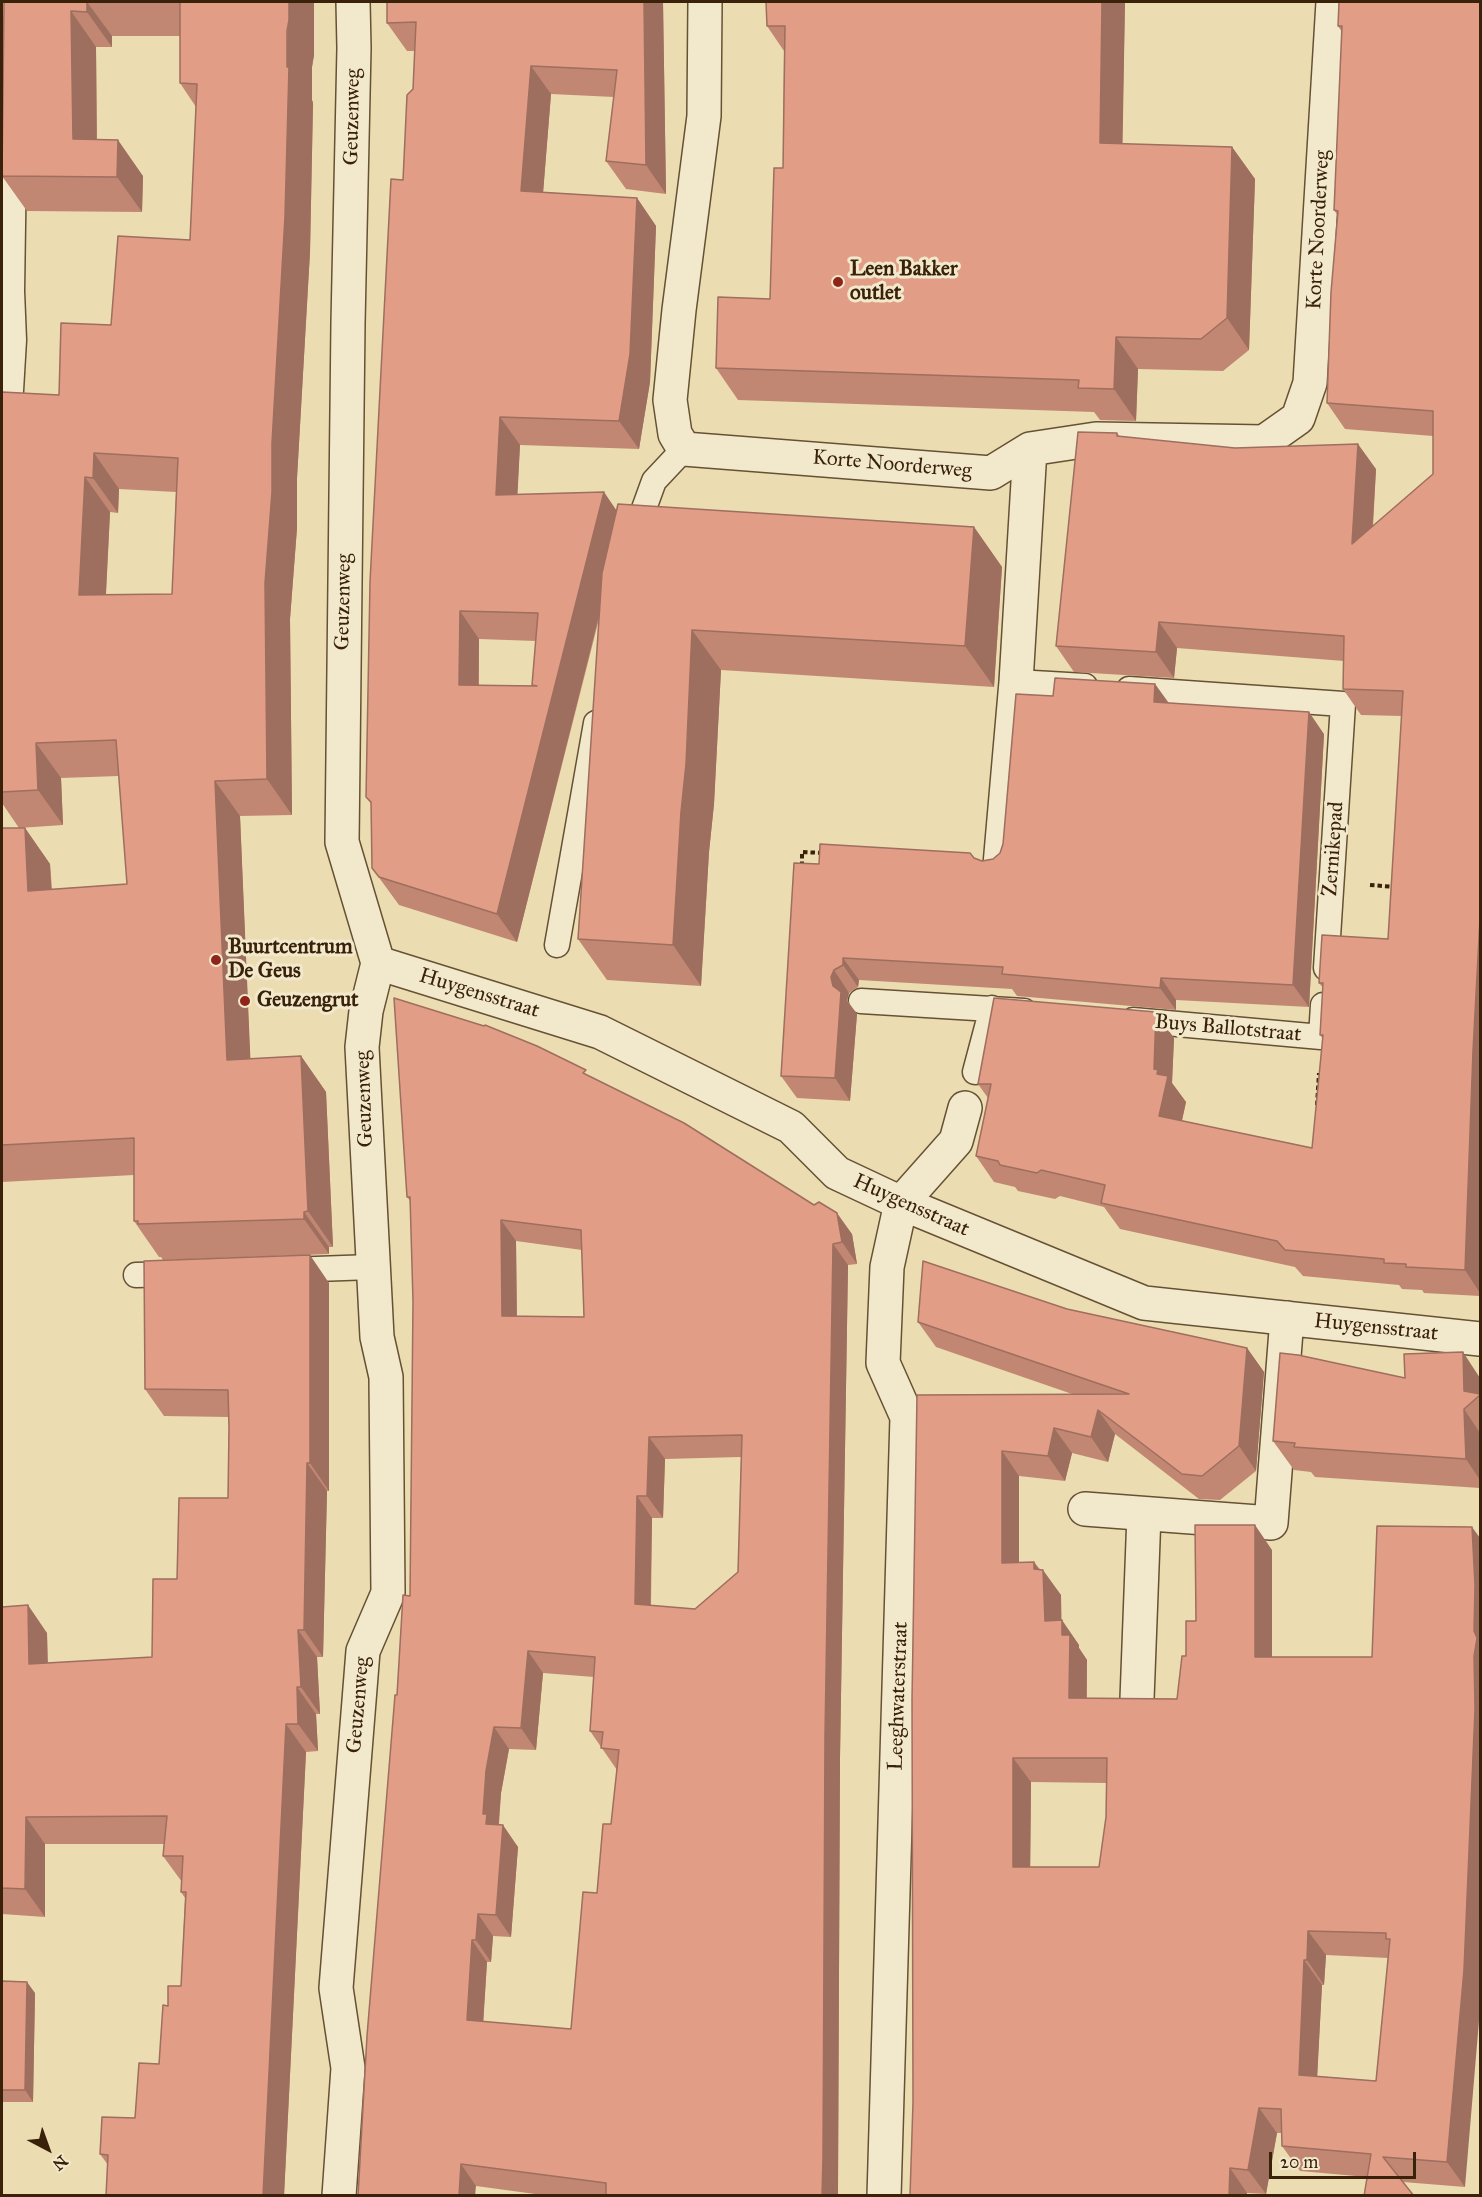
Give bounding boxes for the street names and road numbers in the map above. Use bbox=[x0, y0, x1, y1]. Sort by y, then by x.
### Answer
street label: Geuzenweg bbox=[340, 68, 366, 166]
street label: Korte Noorderweg bbox=[1302, 149, 1336, 311]
street label: Korte Noorderweg bbox=[811, 445, 973, 485]
street label: Geuzenweg bbox=[331, 553, 357, 651]
street label: Zernikepad bbox=[1318, 801, 1350, 897]
street label: Huygensstraat bbox=[416, 964, 542, 1024]
street label: Buys Ballotstraat bbox=[1154, 1010, 1302, 1048]
street label: Geuzenweg bbox=[351, 1050, 379, 1148]
street label: Huygensstraat bbox=[849, 1169, 973, 1243]
street label: Huygensstraat bbox=[1313, 1309, 1439, 1347]
street label: Leeghwaterstraat bbox=[884, 1621, 914, 1771]
street label: Geuzenweg bbox=[342, 1656, 376, 1754]

